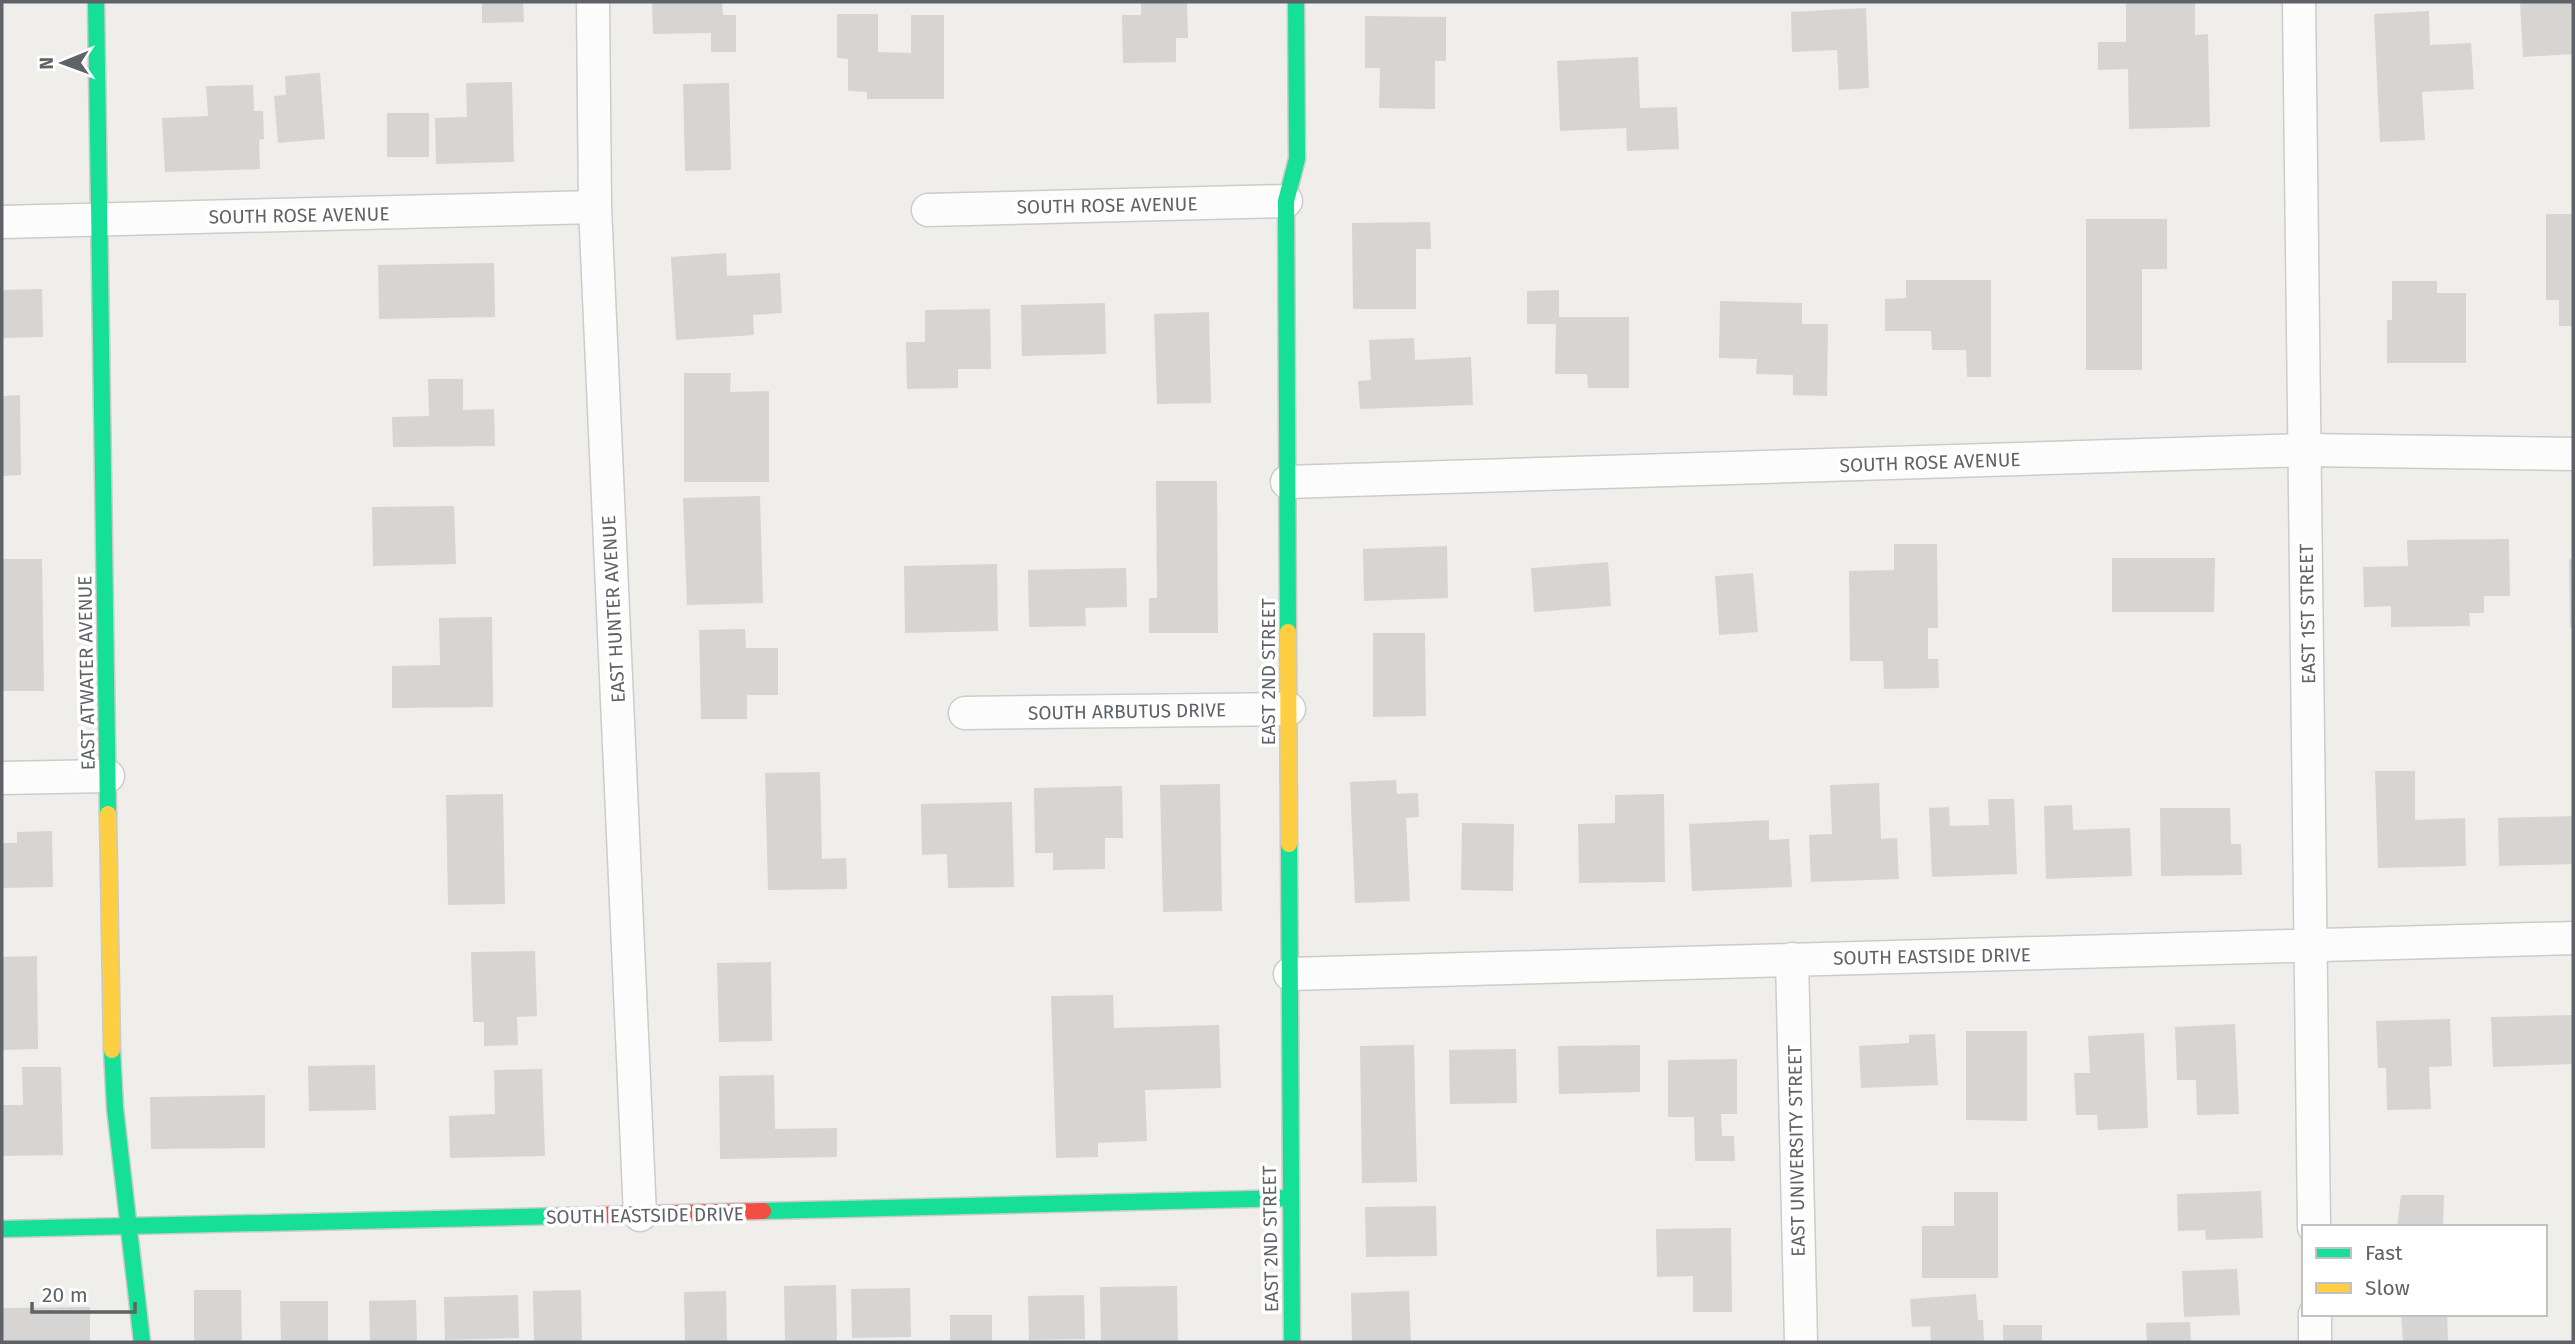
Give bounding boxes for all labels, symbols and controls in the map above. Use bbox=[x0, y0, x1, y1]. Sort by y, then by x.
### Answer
north arrow bbox=[28, 28, 98, 98]
text: N bbox=[35, 57, 58, 70]
street label: SOUTH ROSE AVENUE bbox=[1016, 192, 1198, 219]
street label: SOUTH ROSE AVENUE bbox=[208, 202, 390, 229]
street label: SOUTH ROSE AVENUE bbox=[1839, 448, 2021, 477]
street label: EAST HUNTER AVENUE bbox=[597, 515, 630, 703]
street label: EAST 1ST STREET bbox=[2295, 543, 2320, 684]
street label: EAST ATWATER AVENUE bbox=[73, 575, 100, 771]
street label: EAST 2ND STREET bbox=[1257, 598, 1280, 745]
street label: SOUTH ARBUTUS DRIVE bbox=[1028, 698, 1226, 725]
street label: SOUTH EASTSIDE DRIVE bbox=[1833, 943, 2031, 970]
street label: EAST UNIVERSITY STREET bbox=[1783, 1045, 1810, 1257]
street label: EAST 2ND STREET bbox=[1258, 1165, 1283, 1313]
street label: SOUTH EASTSIDE DRIVE bbox=[546, 1202, 744, 1229]
legend bbox=[2302, 1225, 2547, 1316]
text: Fast bbox=[2365, 1240, 2403, 1266]
scale bar bbox=[32, 1270, 135, 1314]
text: Slow bbox=[2365, 1275, 2410, 1301]
text: 20 m bbox=[42, 1282, 88, 1308]

